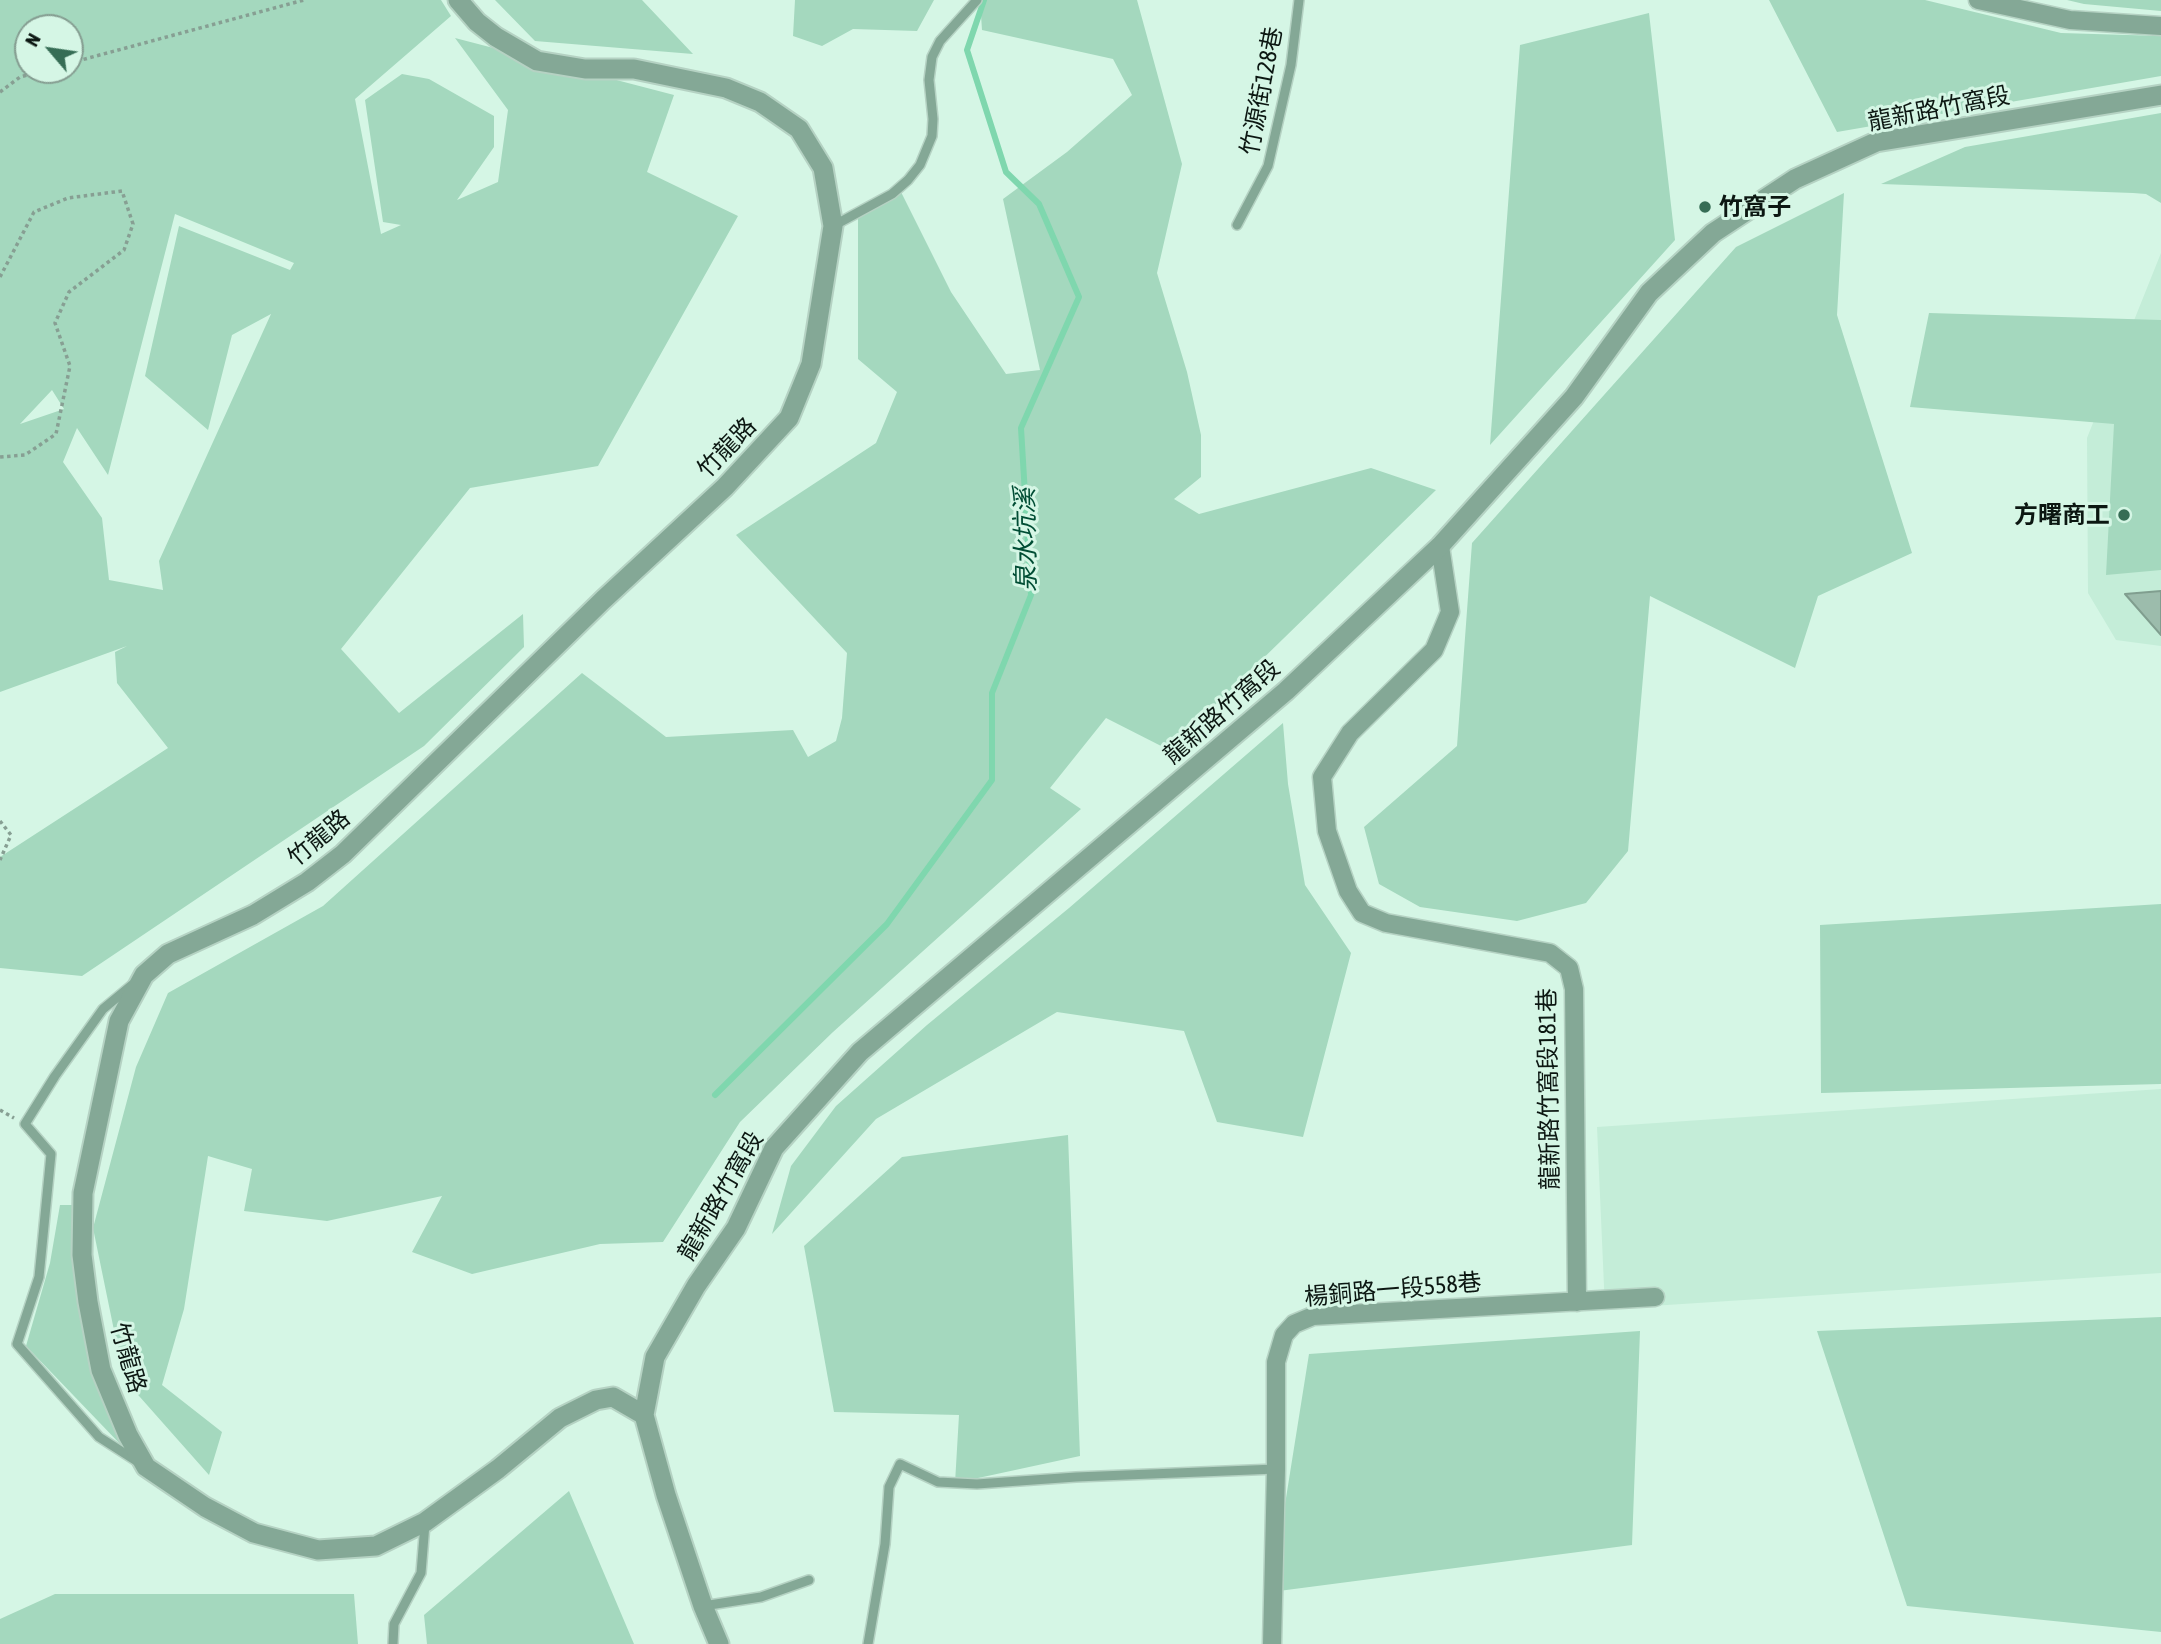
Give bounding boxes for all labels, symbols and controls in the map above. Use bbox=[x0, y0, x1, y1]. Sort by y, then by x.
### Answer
north arrow bbox=[14, 14, 84, 84]
street label: 竹源街128巷 bbox=[1235, 25, 1289, 157]
text: N bbox=[20, 30, 45, 50]
street label: 龍新路竹窩段 bbox=[1866, 81, 2012, 137]
place label: 竹窩子 bbox=[1719, 193, 1791, 221]
marker: 竹窩子 bbox=[1697, 199, 1713, 215]
street label: 竹龍路 bbox=[692, 412, 762, 484]
water label: 泉水坑溪 bbox=[1009, 488, 1043, 592]
place label: 方曙商工 bbox=[2014, 501, 2110, 529]
marker: 方曙商工 bbox=[2116, 507, 2132, 523]
street label: 龍新路竹窩段 bbox=[1158, 654, 1286, 770]
street label: 竹龍路 bbox=[282, 804, 356, 872]
street label: 龍新路竹窩段181巷 bbox=[1533, 988, 1565, 1190]
street label: 龍新路竹窩段 bbox=[673, 1126, 769, 1266]
street label: 楊銅路一段558巷 bbox=[1303, 1268, 1483, 1312]
street label: 竹龍路 bbox=[104, 1319, 152, 1397]

